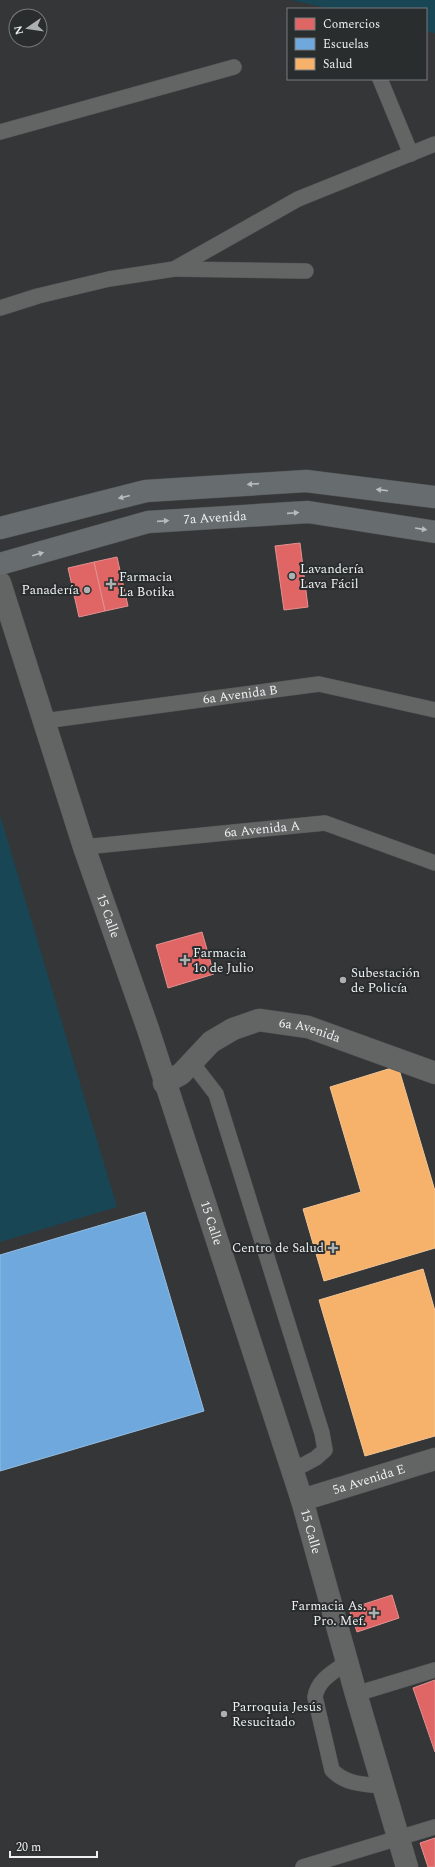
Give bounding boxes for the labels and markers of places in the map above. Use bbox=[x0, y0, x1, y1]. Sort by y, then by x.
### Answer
place label: Lavandería Lava Fácil bbox=[300, 559, 365, 594]
place label: Farmacia La Botika bbox=[119, 567, 175, 602]
marker: Lavandería Lava Fácil bbox=[287, 571, 297, 581]
marker: Farmacia La Botika bbox=[106, 579, 116, 589]
place label: Panadería bbox=[22, 580, 80, 600]
marker: Panadería bbox=[82, 585, 92, 595]
place label: Farmacia 1o de Julio bbox=[193, 943, 254, 978]
marker: Farmacia 1o de Julio bbox=[180, 955, 190, 965]
place label: Subestación de Policía bbox=[351, 963, 421, 998]
marker: Subestación de Policía bbox=[338, 975, 348, 985]
place label: Centro de Salud bbox=[232, 1238, 324, 1258]
marker: Centro de Salud bbox=[327, 1242, 339, 1254]
place label: Farmacia As. Pro. Mef. bbox=[291, 1596, 366, 1631]
marker: Farmacia As. Pro. Mef. bbox=[369, 1608, 379, 1618]
place label: Parroquia Jesús Resucitado bbox=[232, 1697, 322, 1732]
marker: Parroquia Jesús Resucitado bbox=[219, 1709, 229, 1719]

